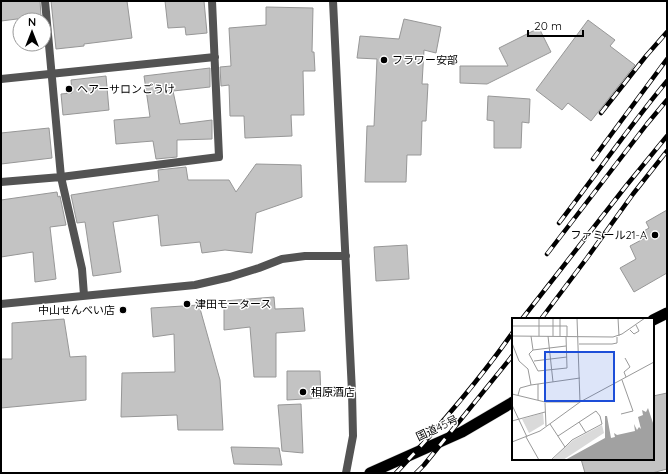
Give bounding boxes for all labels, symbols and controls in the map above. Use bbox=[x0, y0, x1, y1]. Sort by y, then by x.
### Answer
north arrow bbox=[12, 12, 52, 52]
scale bar bbox=[528, 12, 583, 38]
text: N bbox=[28, 15, 36, 29]
text: 20 m bbox=[534, 18, 562, 33]
place label: フラワー安部 bbox=[392, 53, 458, 67]
marker: フラワー安部 bbox=[379, 55, 389, 65]
place label: ヘアーサロンごうけ bbox=[77, 82, 175, 96]
marker: ヘアーサロンごうけ bbox=[64, 84, 74, 94]
place label: ファミール21-A bbox=[570, 228, 647, 242]
marker: ファミール21-A bbox=[650, 230, 660, 240]
place label: 津田モータース bbox=[195, 297, 271, 311]
marker: 津田モータース bbox=[182, 299, 192, 309]
place label: 中山せんべい店 bbox=[38, 303, 115, 317]
marker: 中山せんべい店 bbox=[118, 305, 128, 315]
inset map bbox=[512, 318, 654, 460]
place label: 相原酒店 bbox=[311, 385, 355, 399]
marker: 相原酒店 bbox=[298, 387, 308, 397]
street label: 国道45号 bbox=[414, 412, 460, 444]

